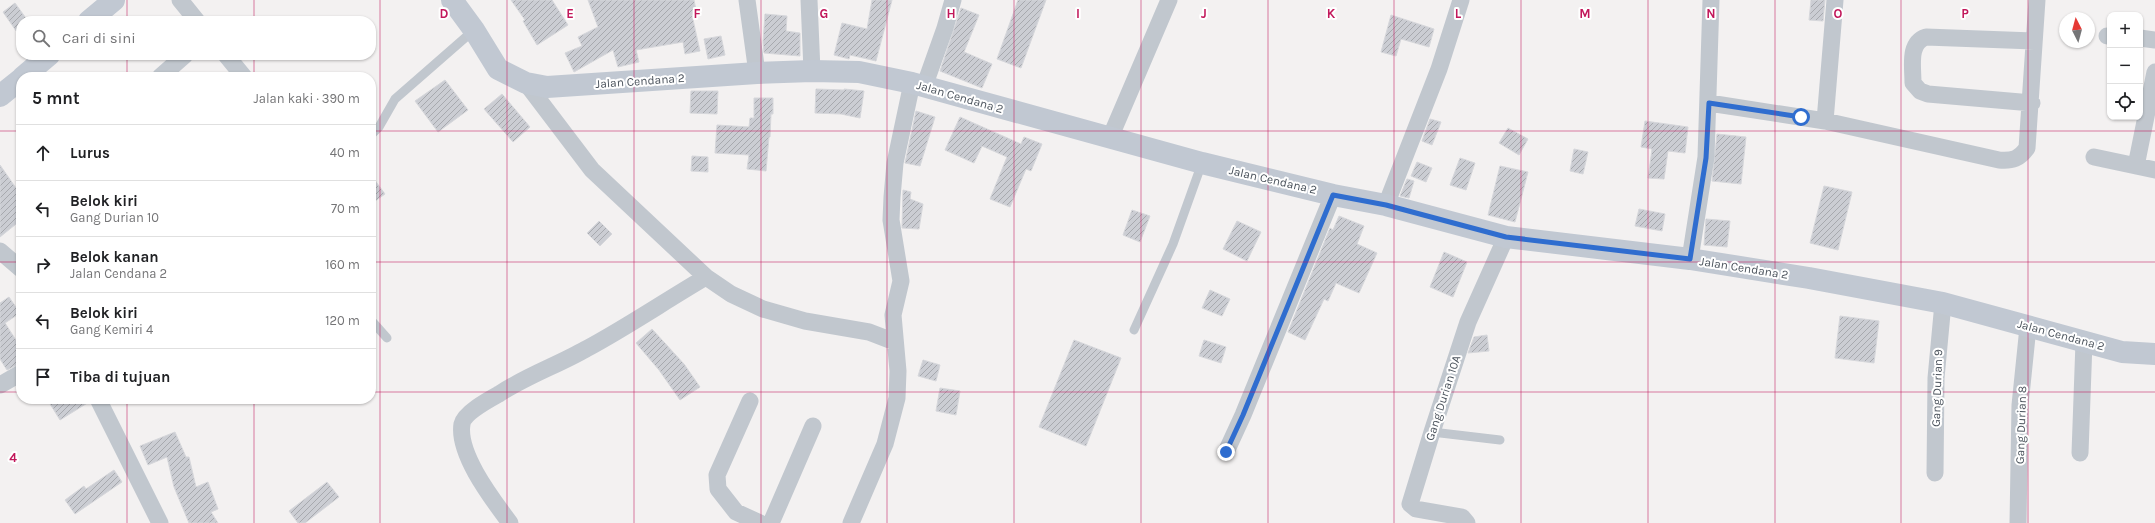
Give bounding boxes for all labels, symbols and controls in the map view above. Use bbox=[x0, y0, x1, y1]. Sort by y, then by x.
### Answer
text: D bbox=[440, 6, 449, 21]
text: E bbox=[566, 6, 574, 21]
text: F bbox=[693, 6, 701, 21]
text: G bbox=[820, 6, 828, 21]
text: H bbox=[946, 6, 956, 21]
text: I bbox=[1076, 6, 1080, 21]
text: J bbox=[1201, 6, 1207, 21]
text: K bbox=[1327, 6, 1336, 21]
text: L bbox=[1455, 6, 1462, 21]
text: M bbox=[1579, 6, 1591, 21]
text: N bbox=[1706, 6, 1716, 21]
text: O bbox=[1834, 6, 1843, 21]
text: P bbox=[1961, 6, 1969, 21]
north arrow bbox=[2059, 12, 2095, 48]
map controls bbox=[2107, 12, 2143, 120]
button: + bbox=[2107, 12, 2143, 48]
search box bbox=[16, 16, 376, 60]
icon: search bbox=[30, 27, 52, 49]
text: Cari di sini bbox=[62, 29, 136, 47]
button: − bbox=[2107, 48, 2143, 84]
street label: Jalan Cendana 2 bbox=[595, 71, 685, 91]
street label: Jalan Cendana 2 bbox=[915, 78, 1005, 116]
button: locate bbox=[2107, 84, 2143, 120]
text: 5 mnt bbox=[32, 88, 80, 108]
text: Jalan kaki · 390 m bbox=[254, 91, 360, 106]
route start bbox=[1792, 108, 1810, 126]
icon: ahead bbox=[32, 142, 54, 164]
text: Lurus bbox=[70, 144, 110, 162]
text: 40 m bbox=[330, 145, 360, 160]
street label: Jalan Cendana 2 bbox=[1228, 163, 1318, 197]
text: Belok kiri bbox=[70, 192, 138, 210]
icon: left bbox=[32, 198, 54, 220]
text: 70 m bbox=[331, 201, 360, 216]
text: Gang Durian 10 bbox=[70, 210, 159, 225]
text: Belok kanan bbox=[70, 248, 159, 266]
icon: right bbox=[32, 254, 54, 276]
street label: Jalan Cendana 2 bbox=[1699, 254, 1789, 282]
text: 160 m bbox=[325, 257, 360, 272]
text: Jalan Cendana 2 bbox=[70, 266, 167, 281]
text: Belok kiri bbox=[70, 304, 138, 322]
icon: left bbox=[32, 310, 54, 332]
text: 120 m bbox=[325, 313, 360, 328]
street label: Jalan Cendana 2 bbox=[2016, 317, 2106, 353]
text: Gang Kemiri 4 bbox=[70, 322, 153, 337]
street label: Gang Durian 9 bbox=[1929, 349, 1945, 427]
street label: Gang Durian 10A bbox=[1423, 353, 1463, 442]
icon: arrive bbox=[32, 366, 54, 388]
text: Tiba di tujuan bbox=[70, 368, 170, 386]
street label: Gang Durian 8 bbox=[2013, 386, 2029, 464]
route end bbox=[1217, 443, 1235, 461]
text: 4 bbox=[9, 450, 17, 465]

